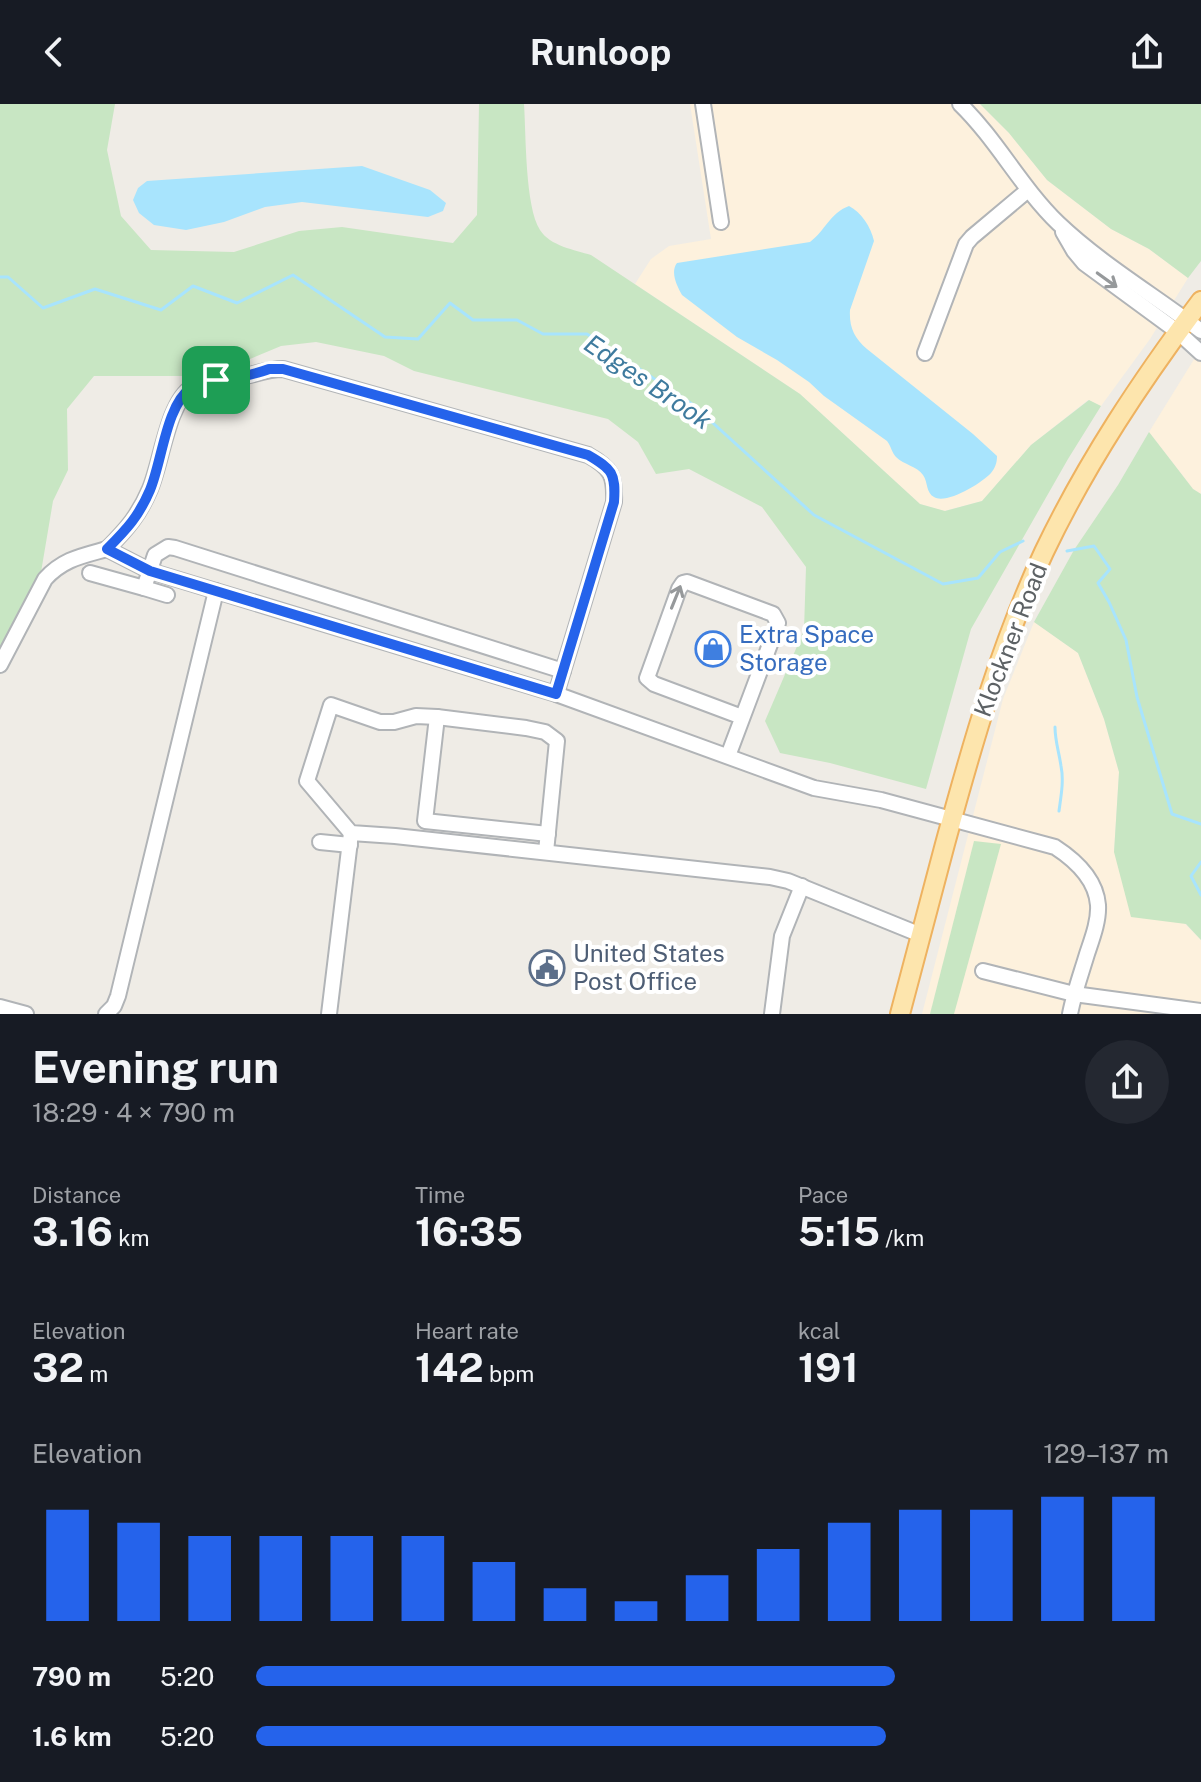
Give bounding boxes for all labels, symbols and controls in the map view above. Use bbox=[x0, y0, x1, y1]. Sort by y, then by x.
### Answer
icon: back bbox=[32, 30, 76, 74]
icon: share bbox=[1125, 30, 1169, 74]
text: Runloop bbox=[530, 31, 671, 73]
one-way arrow bbox=[1095, 272, 1117, 288]
water label: Edges Brook bbox=[579, 328, 718, 436]
pin bbox=[182, 346, 250, 414]
icon: arrive bbox=[194, 358, 238, 402]
street label: Klockner Road bbox=[968, 559, 1052, 721]
one-way arrow bbox=[670, 585, 685, 610]
place label: Extra Space Storage bbox=[739, 620, 874, 676]
shop icon: Extra Space Storage bbox=[694, 630, 732, 668]
place label: United States Post Office bbox=[573, 939, 725, 995]
public building icon: United States Post Office bbox=[528, 949, 566, 987]
button: share bbox=[1085, 1040, 1169, 1124]
text: Evening run bbox=[32, 1041, 279, 1093]
text: 18:29 · 4 × 790 m bbox=[32, 1097, 235, 1128]
text: Distance bbox=[32, 1182, 121, 1208]
text: Time bbox=[415, 1182, 465, 1208]
text: Pace bbox=[798, 1182, 848, 1208]
text: 3.16 bbox=[32, 1208, 113, 1255]
text: 16:35 bbox=[415, 1208, 523, 1255]
text: 5:15 bbox=[798, 1208, 880, 1255]
text: km bbox=[113, 1225, 150, 1251]
text: /km bbox=[880, 1225, 924, 1251]
text: Elevation bbox=[32, 1318, 125, 1344]
text: Heart rate bbox=[415, 1318, 519, 1344]
text: kcal bbox=[798, 1318, 840, 1344]
text: 32 bbox=[32, 1344, 84, 1391]
text: 142 bbox=[415, 1344, 484, 1391]
text: 191 bbox=[798, 1344, 859, 1391]
text: m bbox=[84, 1361, 108, 1387]
text: bpm bbox=[484, 1361, 534, 1387]
text: Elevation bbox=[32, 1438, 142, 1469]
text: 129–137 m bbox=[1043, 1438, 1169, 1469]
text: 790 m bbox=[32, 1661, 111, 1692]
text: 5:20 bbox=[160, 1661, 214, 1692]
text: 1.6 km bbox=[32, 1721, 112, 1752]
text: 5:20 bbox=[160, 1721, 214, 1752]

